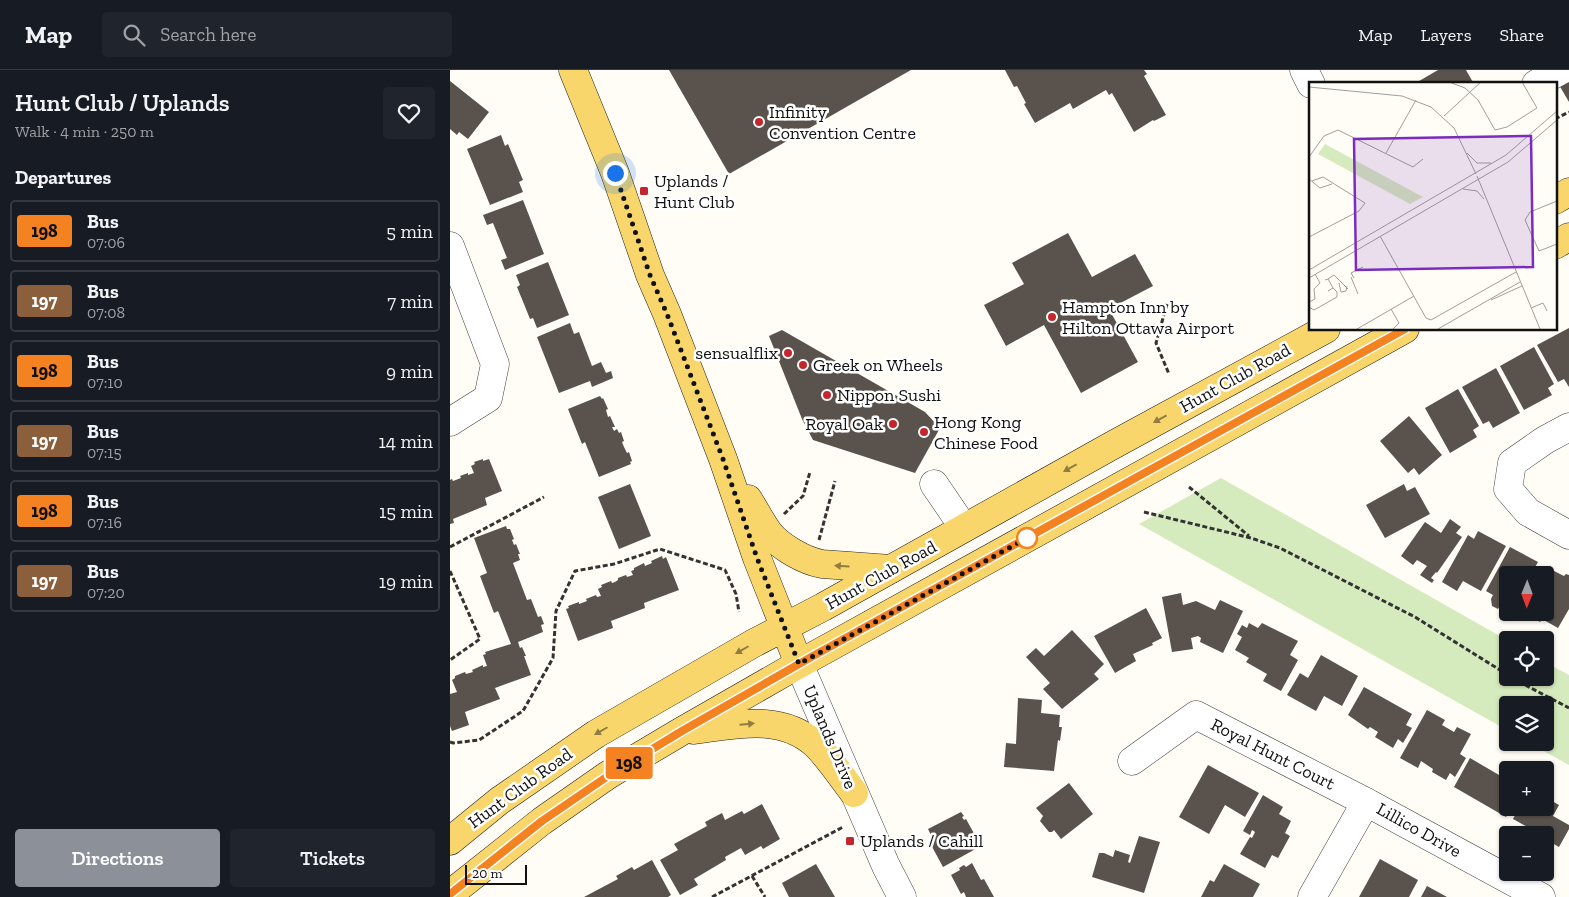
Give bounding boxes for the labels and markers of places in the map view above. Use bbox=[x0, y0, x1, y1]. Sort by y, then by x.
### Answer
place label: Infinity Convention Centre bbox=[769, 101, 916, 144]
marker: Infinity Convention Centre bbox=[753, 116, 765, 128]
place label: Uplands / Hunt Club bbox=[654, 170, 735, 213]
marker: Uplands / Hunt Club bbox=[638, 185, 650, 197]
place label: Hampton Inn by Hilton Ottawa Airport bbox=[1062, 296, 1235, 339]
marker: Hampton Inn by Hilton Ottawa Airport bbox=[1046, 311, 1058, 323]
place label: sensualflix bbox=[695, 342, 778, 364]
marker: sensualflix bbox=[782, 347, 794, 359]
place label: Greek on Wheels bbox=[813, 354, 943, 376]
marker: Greek on Wheels bbox=[797, 359, 809, 371]
place label: Nippon Sushi bbox=[837, 384, 941, 406]
marker: Nippon Sushi bbox=[821, 389, 833, 401]
place label: Hong Kong Chinese Food bbox=[934, 411, 1038, 454]
place label: Royal Oak bbox=[805, 413, 884, 435]
marker: Royal Oak bbox=[887, 418, 899, 430]
marker: Hong Kong Chinese Food bbox=[918, 426, 930, 438]
unlabelled marker bbox=[1016, 527, 1038, 549]
place label: Uplands / Cahill bbox=[860, 830, 984, 852]
marker: Uplands / Cahill bbox=[844, 835, 856, 847]

